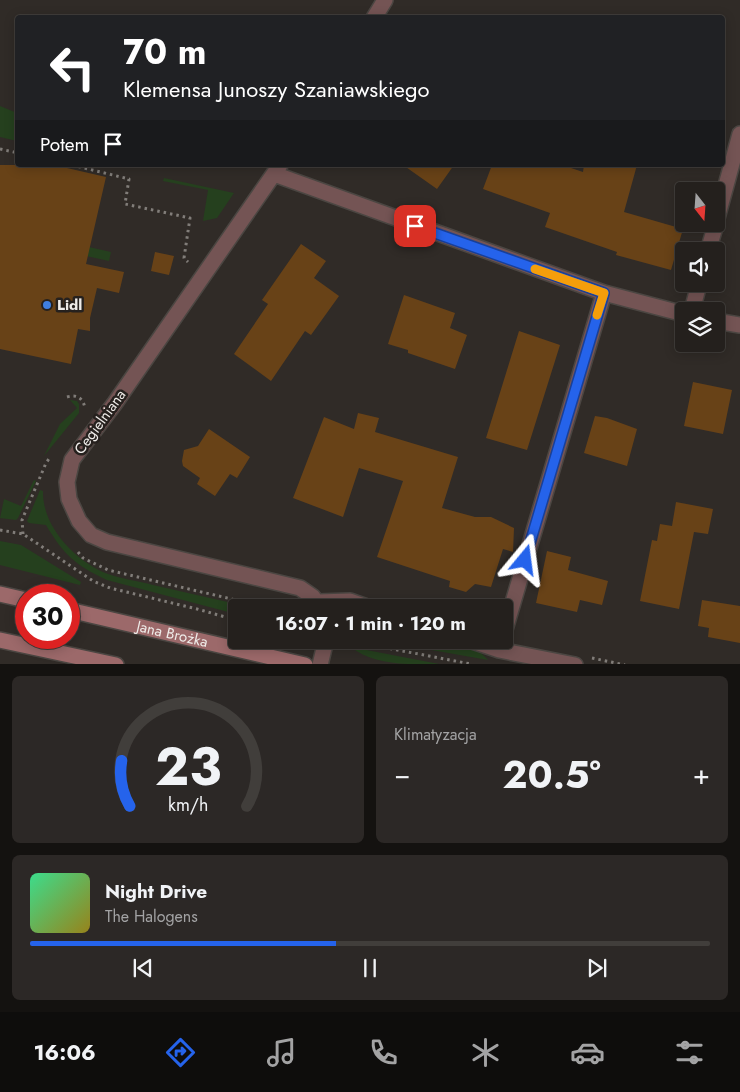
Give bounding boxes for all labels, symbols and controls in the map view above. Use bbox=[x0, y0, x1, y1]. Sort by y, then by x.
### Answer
text: 70 m bbox=[123, 27, 206, 77]
icon: left bbox=[40, 35, 105, 100]
text: Klemensa Junoszy Szaniawskiego bbox=[123, 73, 430, 105]
icon: arrive bbox=[99, 130, 127, 158]
text: Potem bbox=[40, 131, 89, 158]
north arrow bbox=[675, 182, 725, 232]
map controls bbox=[675, 182, 725, 352]
pin bbox=[394, 205, 436, 247]
icon: arrive bbox=[401, 212, 429, 240]
button: sound bbox=[675, 242, 725, 292]
place label: Lidl bbox=[57, 294, 82, 316]
marker: Lidl bbox=[41, 299, 53, 311]
button: layers bbox=[675, 302, 725, 352]
street label: Cegielniana bbox=[69, 385, 131, 459]
position arrow bbox=[498, 533, 550, 585]
speed limit sign: 30 bbox=[15, 584, 80, 649]
text: 16:07 · 1 min · 120 m bbox=[275, 610, 466, 637]
street label: Jana Brożka bbox=[132, 615, 210, 653]
text: Klimatyzacja bbox=[394, 723, 477, 746]
text: 23 bbox=[155, 729, 221, 805]
text: 20.5° bbox=[503, 747, 601, 802]
text: − bbox=[394, 754, 411, 795]
text: + bbox=[693, 754, 710, 795]
text: km/h bbox=[168, 792, 208, 818]
text: Night Drive bbox=[105, 878, 207, 905]
text: The Halogens bbox=[105, 905, 198, 928]
icon: previous bbox=[129, 954, 157, 982]
icon: pause bbox=[356, 954, 384, 982]
icon: next bbox=[583, 954, 611, 982]
icon: directions bbox=[163, 1035, 198, 1070]
icon: music bbox=[264, 1035, 299, 1070]
icon: phone bbox=[366, 1035, 401, 1070]
icon: climate bbox=[468, 1035, 503, 1070]
icon: car bbox=[570, 1035, 605, 1070]
icon: filters bbox=[672, 1035, 707, 1070]
text: 16:06 bbox=[33, 1036, 96, 1068]

